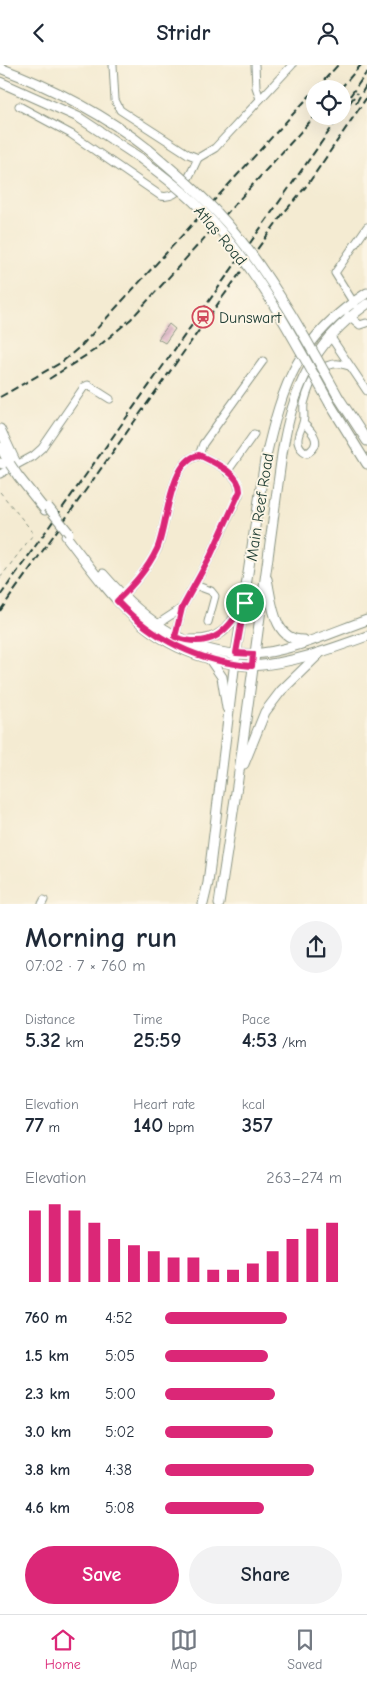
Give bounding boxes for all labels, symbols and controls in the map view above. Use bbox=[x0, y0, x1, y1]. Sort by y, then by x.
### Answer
icon: back bbox=[25, 19, 53, 47]
icon: person bbox=[314, 19, 342, 47]
text: Stridr bbox=[157, 20, 210, 46]
map controls bbox=[306, 80, 351, 125]
button: locate bbox=[306, 80, 351, 125]
street label: Atlas Road bbox=[190, 202, 250, 269]
station icon: Dunswart bbox=[191, 305, 215, 329]
place label: Dunswart bbox=[219, 309, 282, 327]
street label: Main Reef Road bbox=[243, 452, 277, 563]
pin bbox=[224, 582, 266, 624]
icon: arrive bbox=[231, 589, 259, 617]
button: share bbox=[290, 921, 342, 973]
text: Morning run bbox=[25, 922, 177, 954]
text: 07:02 · 7 × 760 m bbox=[25, 957, 146, 975]
text: Distance bbox=[25, 1011, 75, 1028]
text: Time bbox=[133, 1011, 162, 1028]
text: Pace bbox=[242, 1011, 270, 1028]
text: 5.32 bbox=[25, 1028, 61, 1052]
text: 25:59 bbox=[133, 1028, 181, 1052]
text: 4:53 bbox=[242, 1028, 277, 1052]
text: km bbox=[61, 1034, 84, 1051]
text: /km bbox=[277, 1034, 307, 1051]
text: Elevation bbox=[25, 1096, 79, 1113]
text: Heart rate bbox=[133, 1096, 195, 1113]
text: kcal bbox=[242, 1096, 265, 1113]
text: 77 bbox=[25, 1113, 44, 1137]
text: 140 bbox=[133, 1113, 163, 1137]
text: 357 bbox=[242, 1113, 273, 1137]
text: m bbox=[44, 1119, 60, 1136]
text: bpm bbox=[163, 1119, 194, 1136]
text: Elevation bbox=[25, 1169, 86, 1187]
text: 263–274 m bbox=[266, 1169, 342, 1187]
text: 760 m bbox=[25, 1309, 67, 1327]
text: 4:52 bbox=[105, 1309, 133, 1327]
text: 1.5 km bbox=[25, 1347, 69, 1365]
text: 5:05 bbox=[105, 1347, 135, 1365]
text: 2.3 km bbox=[25, 1385, 70, 1403]
text: 5:00 bbox=[105, 1385, 136, 1403]
text: 3.0 km bbox=[25, 1423, 71, 1441]
text: 5:02 bbox=[105, 1423, 135, 1441]
text: 3.8 km bbox=[25, 1461, 70, 1479]
text: 4:38 bbox=[105, 1461, 132, 1479]
text: 4.6 km bbox=[25, 1499, 70, 1517]
text: 5:08 bbox=[105, 1499, 135, 1517]
button: Save bbox=[25, 1546, 179, 1604]
button: Share bbox=[189, 1546, 342, 1604]
tab: Home bbox=[45, 1626, 81, 1673]
tab: Map bbox=[170, 1626, 198, 1673]
tab: Saved bbox=[287, 1626, 322, 1673]

